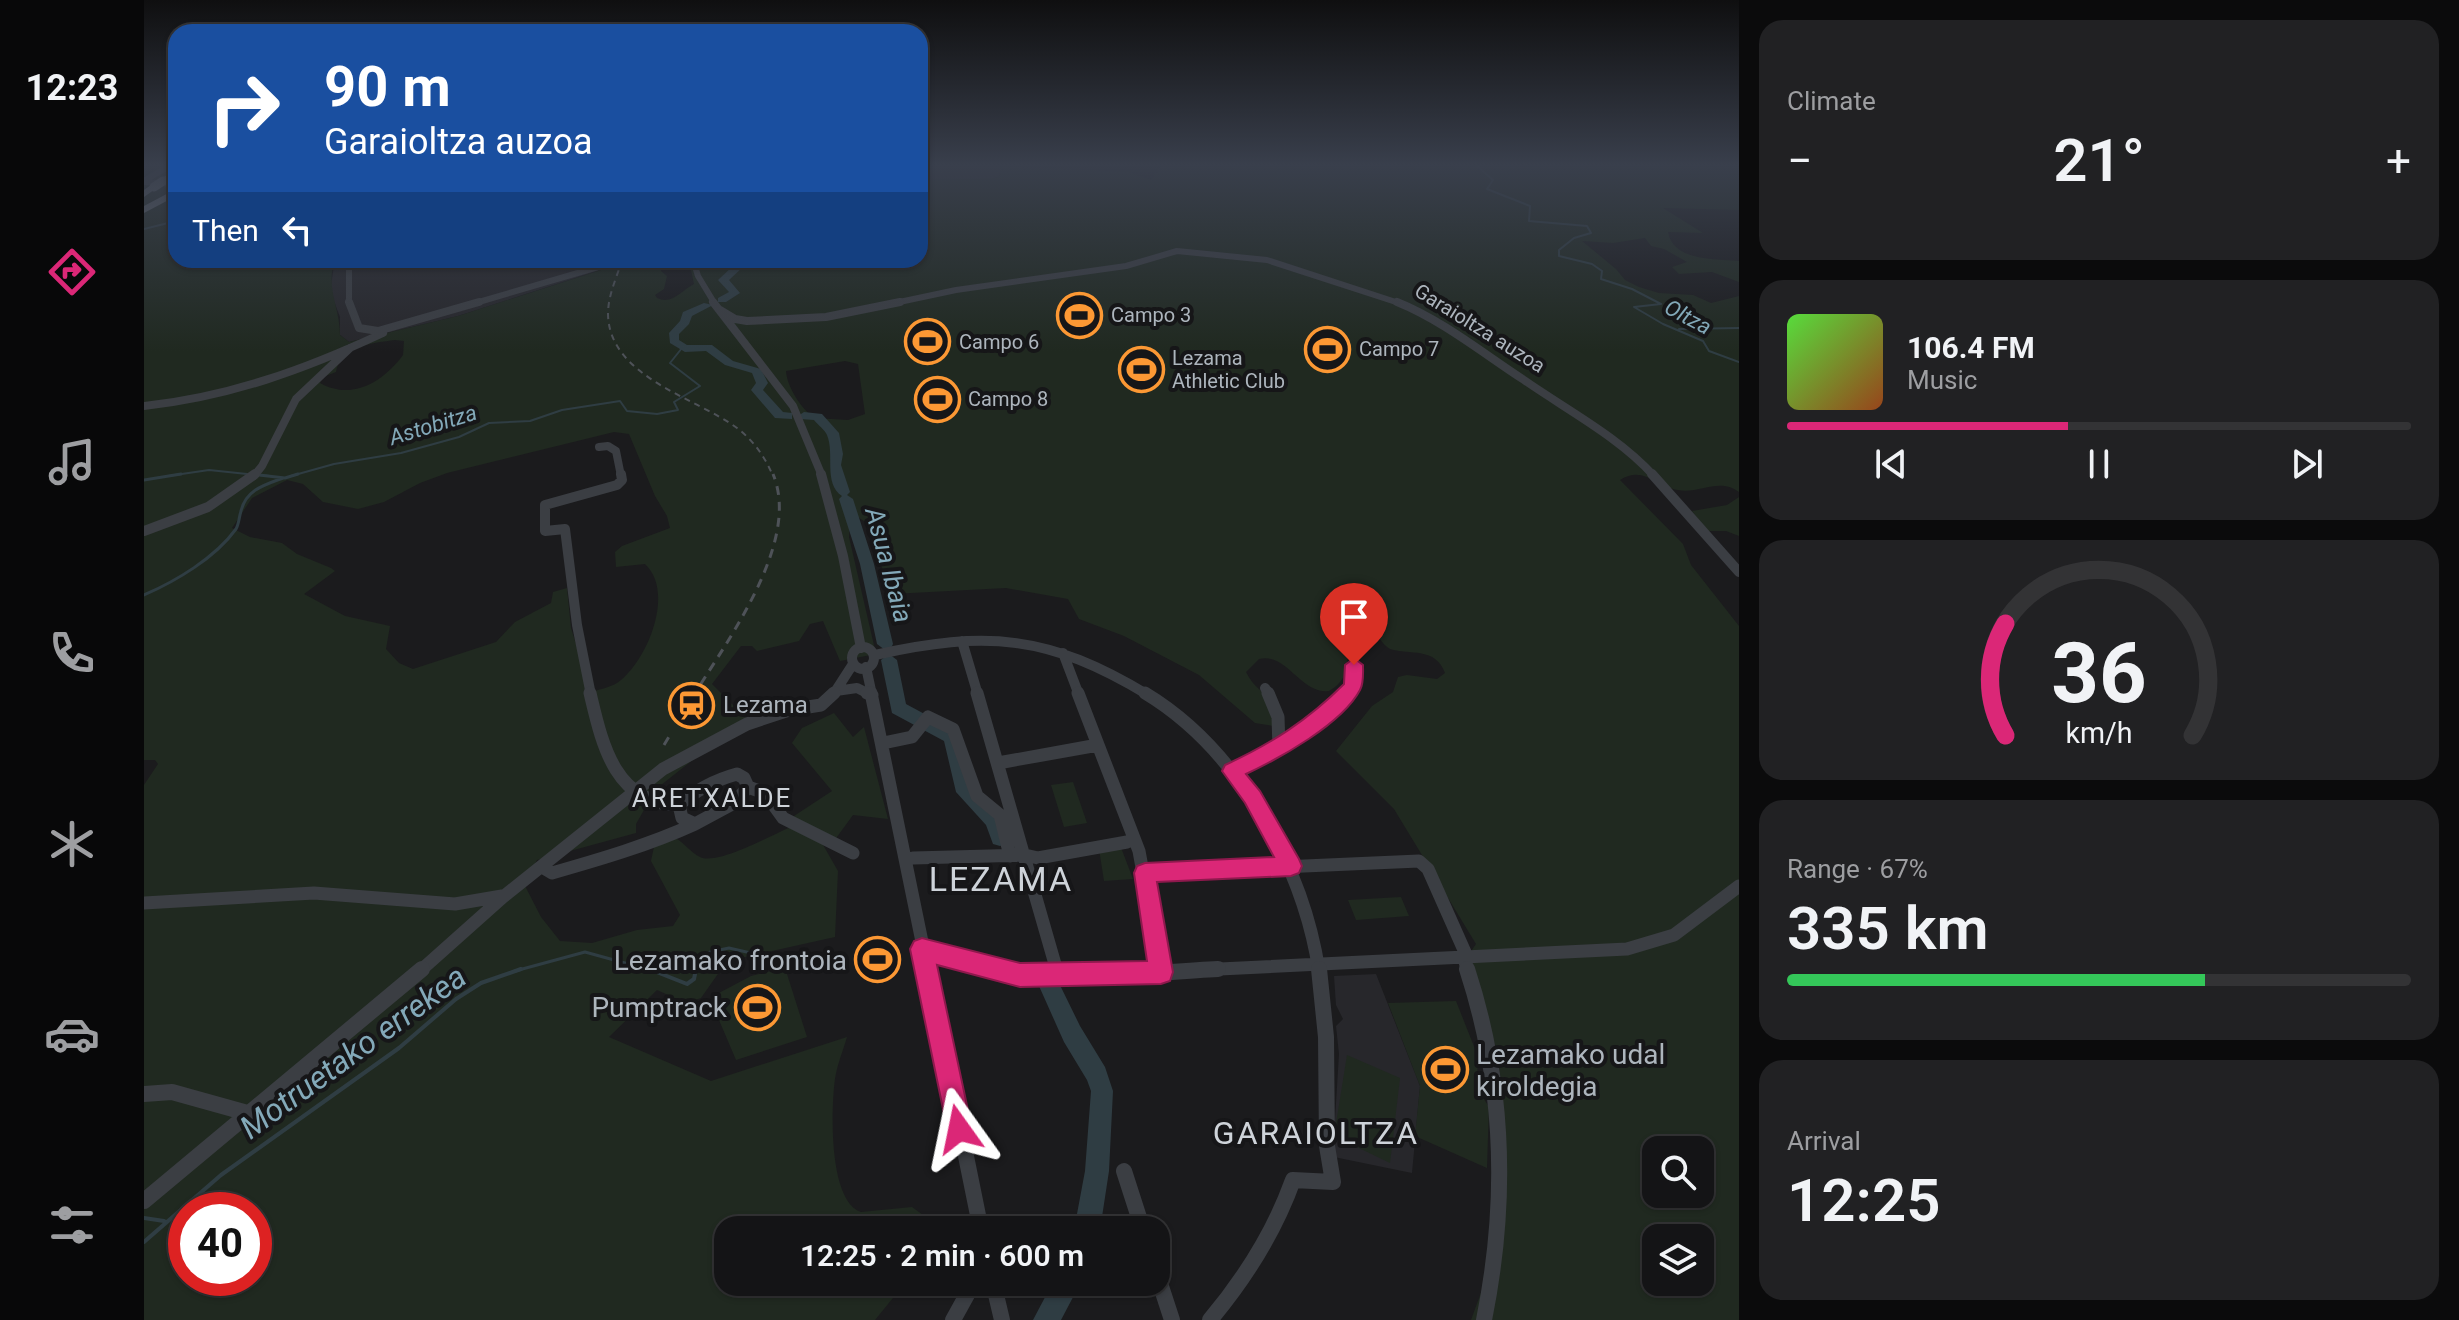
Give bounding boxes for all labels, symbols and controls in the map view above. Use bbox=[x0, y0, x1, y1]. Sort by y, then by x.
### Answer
text: 90 m bbox=[324, 54, 451, 120]
icon: right bbox=[192, 56, 296, 160]
text: 12:23 bbox=[26, 67, 118, 109]
text: Climate bbox=[1787, 86, 1876, 116]
text: Garaioltza auzoa bbox=[324, 121, 593, 163]
text: 21° bbox=[2053, 125, 2145, 196]
text: − bbox=[1787, 135, 1812, 187]
text: + bbox=[2386, 135, 2411, 187]
icon: left bbox=[275, 208, 319, 252]
text: Then bbox=[192, 213, 259, 248]
icon: directions bbox=[44, 244, 100, 300]
street label: Garaioltza auzoa bbox=[1410, 278, 1550, 378]
sports icon: Campo 3 bbox=[1056, 291, 1104, 339]
water label: Oltza bbox=[1660, 294, 1716, 340]
place label: Campo 3 bbox=[1111, 303, 1191, 327]
sports icon: Campo 6 bbox=[904, 318, 952, 366]
sports icon: Campo 7 bbox=[1304, 325, 1352, 373]
place label: Campo 6 bbox=[959, 330, 1039, 354]
text: 106.4 FM bbox=[1907, 330, 2035, 365]
place label: Campo 7 bbox=[1359, 337, 1439, 361]
sports icon: Lezama Athletic Club bbox=[1117, 346, 1165, 394]
place label: Lezama Athletic Club bbox=[1172, 346, 1285, 393]
text: Music bbox=[1907, 365, 1977, 395]
sports icon: Campo 8 bbox=[913, 375, 961, 423]
place label: Campo 8 bbox=[968, 387, 1048, 411]
water label: Astobitza bbox=[385, 400, 480, 450]
icon: music bbox=[44, 434, 100, 490]
icon: previous bbox=[1869, 442, 1913, 486]
icon: pause bbox=[2077, 442, 2121, 486]
icon: next bbox=[2285, 442, 2329, 486]
water label: Asua Ibaia bbox=[859, 502, 919, 626]
pin bbox=[1320, 583, 1388, 665]
icon: arrive bbox=[1332, 595, 1376, 639]
icon: phone bbox=[44, 625, 100, 681]
text: 36 bbox=[2051, 625, 2147, 722]
station icon: Lezama bbox=[668, 681, 716, 729]
place label: Lezama bbox=[723, 691, 808, 719]
text: km/h bbox=[2065, 716, 2133, 750]
district label: ARETXALDE bbox=[632, 783, 792, 813]
icon: climate bbox=[44, 816, 100, 872]
text: Range · 67% bbox=[1787, 854, 1928, 884]
district label: LEZAMA bbox=[929, 859, 1073, 899]
text: 335 km bbox=[1787, 893, 1989, 964]
sports icon: Lezamako frontoia bbox=[854, 936, 902, 984]
place label: Lezamako frontoia bbox=[614, 944, 847, 977]
water label: Motruetako errekea bbox=[233, 957, 473, 1147]
sports icon: Pumptrack bbox=[734, 983, 782, 1031]
place label: Pumptrack bbox=[591, 991, 728, 1024]
icon: car bbox=[44, 1006, 100, 1062]
place label: Lezamako udal kiroldegia bbox=[1476, 1038, 1665, 1103]
sports icon: Lezamako udal kiroldegia bbox=[1421, 1046, 1469, 1094]
position arrow bbox=[917, 1087, 1001, 1171]
district label: GARAIOLTZA bbox=[1213, 1114, 1419, 1152]
text: Arrival bbox=[1787, 1126, 1861, 1156]
map controls bbox=[1642, 1136, 1714, 1296]
button: search bbox=[1642, 1136, 1714, 1208]
text: 12:25 bbox=[1787, 1165, 1940, 1236]
speed limit sign: 40 bbox=[168, 1192, 272, 1296]
icon: filters bbox=[44, 1197, 100, 1253]
button: layers bbox=[1642, 1224, 1714, 1296]
text: 12:25 · 2 min · 600 m bbox=[800, 1238, 1084, 1273]

